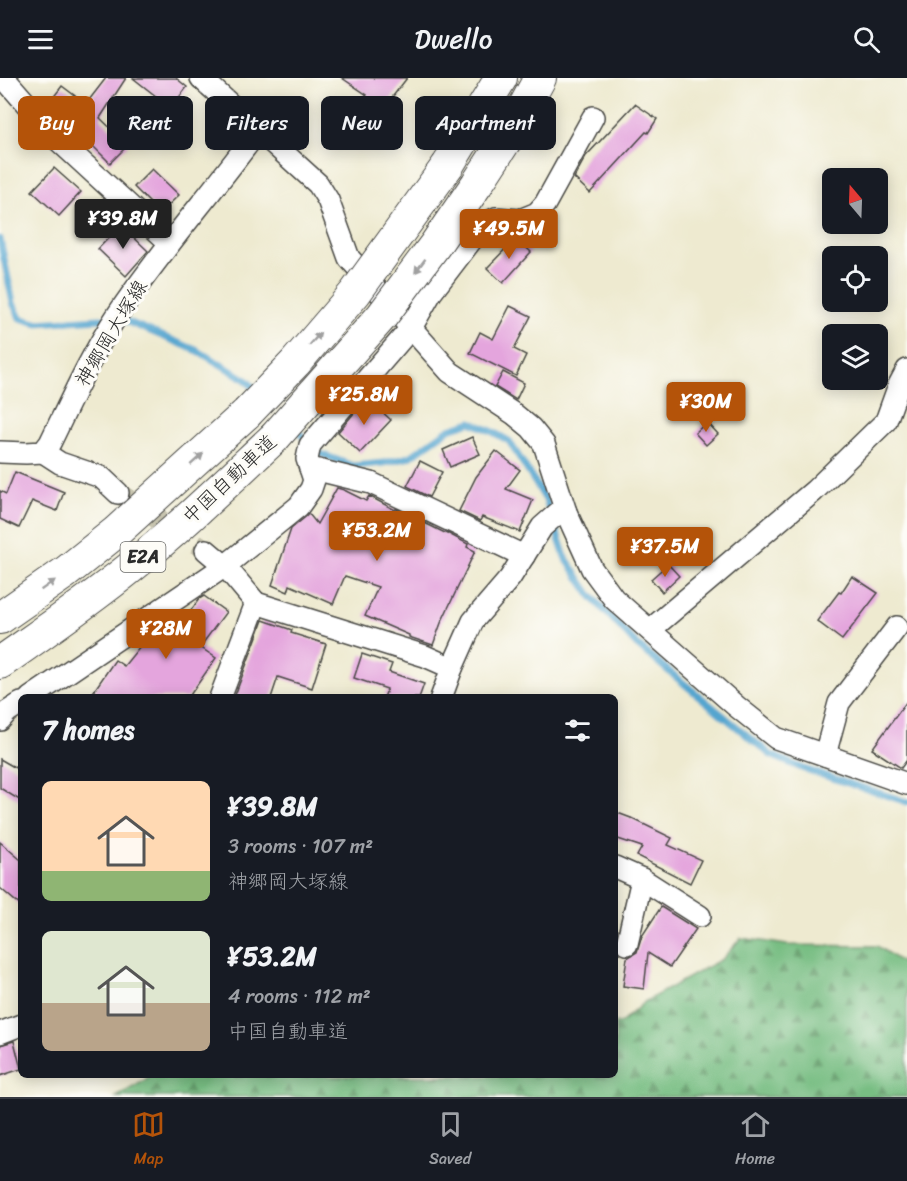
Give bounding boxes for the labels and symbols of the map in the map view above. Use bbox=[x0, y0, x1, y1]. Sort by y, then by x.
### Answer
north arrow bbox=[822, 168, 888, 234]
pin: ¥39.8M bbox=[74, 199, 172, 250]
pin: ¥49.5M bbox=[460, 209, 558, 260]
one-way arrow bbox=[414, 259, 426, 274]
street label: 神郷岡大塚線 bbox=[66, 273, 157, 394]
one-way arrow bbox=[308, 332, 321, 347]
pin: ¥25.8M bbox=[315, 375, 413, 426]
pin: ¥30M bbox=[670, 382, 742, 433]
street label: 中国自動車道 bbox=[174, 426, 285, 533]
one-way arrow bbox=[189, 452, 204, 466]
pin: ¥53.2M bbox=[328, 511, 426, 562]
pin: ¥37.5M bbox=[616, 527, 714, 578]
road number: E2A bbox=[120, 542, 166, 572]
one-way arrow bbox=[40, 580, 56, 591]
pin: ¥28M bbox=[130, 609, 202, 660]

